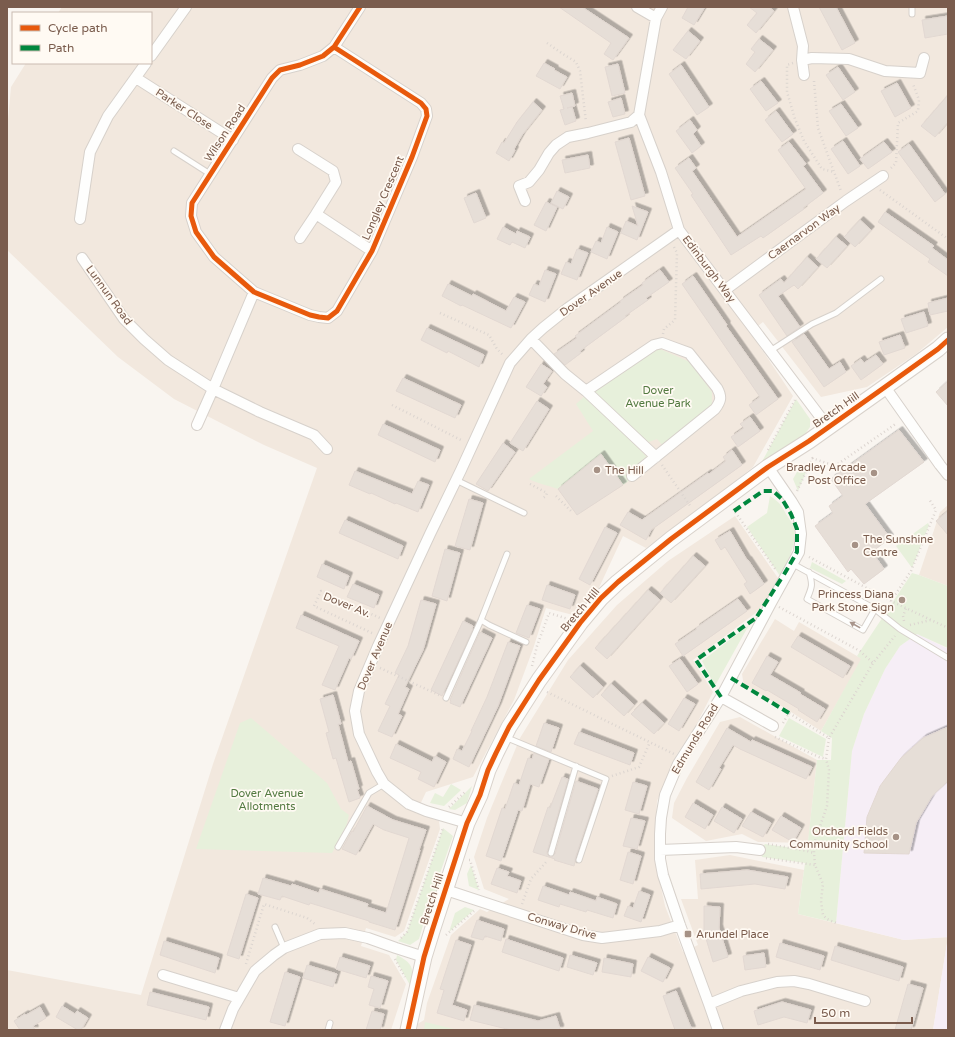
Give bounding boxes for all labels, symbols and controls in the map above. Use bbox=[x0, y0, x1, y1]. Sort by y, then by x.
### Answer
legend bbox=[12, 12, 152, 64]
text: Cycle path bbox=[48, 21, 107, 35]
text: Path bbox=[48, 41, 74, 55]
street label: Parker Close bbox=[153, 86, 215, 132]
street label: Wilson Road bbox=[202, 102, 248, 164]
street label: Longley Crescent bbox=[359, 154, 407, 242]
street label: Caernarvon Way bbox=[765, 201, 843, 263]
street label: Edinburgh Way bbox=[680, 233, 738, 305]
street label: Lunnun Road bbox=[83, 263, 135, 327]
street label: Dover Avenue bbox=[557, 267, 625, 319]
park label: Dover Avenue Park bbox=[625, 384, 691, 410]
street label: Bretch Hill bbox=[810, 389, 862, 431]
place label: Bradley Arcade Post Office bbox=[786, 461, 866, 487]
place label: The Hill bbox=[605, 464, 644, 477]
marker: The Hill bbox=[592, 465, 602, 475]
marker: Bradley Arcade Post Office bbox=[869, 468, 879, 478]
place label: The Sunshine Centre bbox=[863, 533, 933, 559]
marker: The Sunshine Centre bbox=[850, 540, 860, 550]
street label: Bretch Hill bbox=[558, 585, 602, 635]
place label: Princess Diana Park Stone Sign bbox=[811, 588, 894, 614]
street label: Dover Av. bbox=[321, 590, 373, 620]
marker: Princess Diana Park Stone Sign bbox=[897, 595, 907, 605]
street label: Dover Avenue bbox=[355, 620, 395, 692]
one-way arrow bbox=[849, 622, 861, 629]
street label: Edmunds Road bbox=[669, 701, 721, 777]
park label: Dover Avenue Allotments bbox=[230, 787, 304, 813]
place label: Orchard Fields Community School bbox=[789, 825, 888, 851]
marker: Orchard Fields Community School bbox=[891, 832, 901, 842]
street label: Bretch Hill bbox=[418, 871, 446, 927]
street label: Conway Drive bbox=[526, 910, 598, 942]
place label: Arundel Place bbox=[696, 928, 769, 941]
marker: Arundel Place bbox=[683, 929, 693, 939]
scale bar bbox=[815, 999, 912, 1025]
text: 50 m bbox=[821, 1006, 850, 1020]

